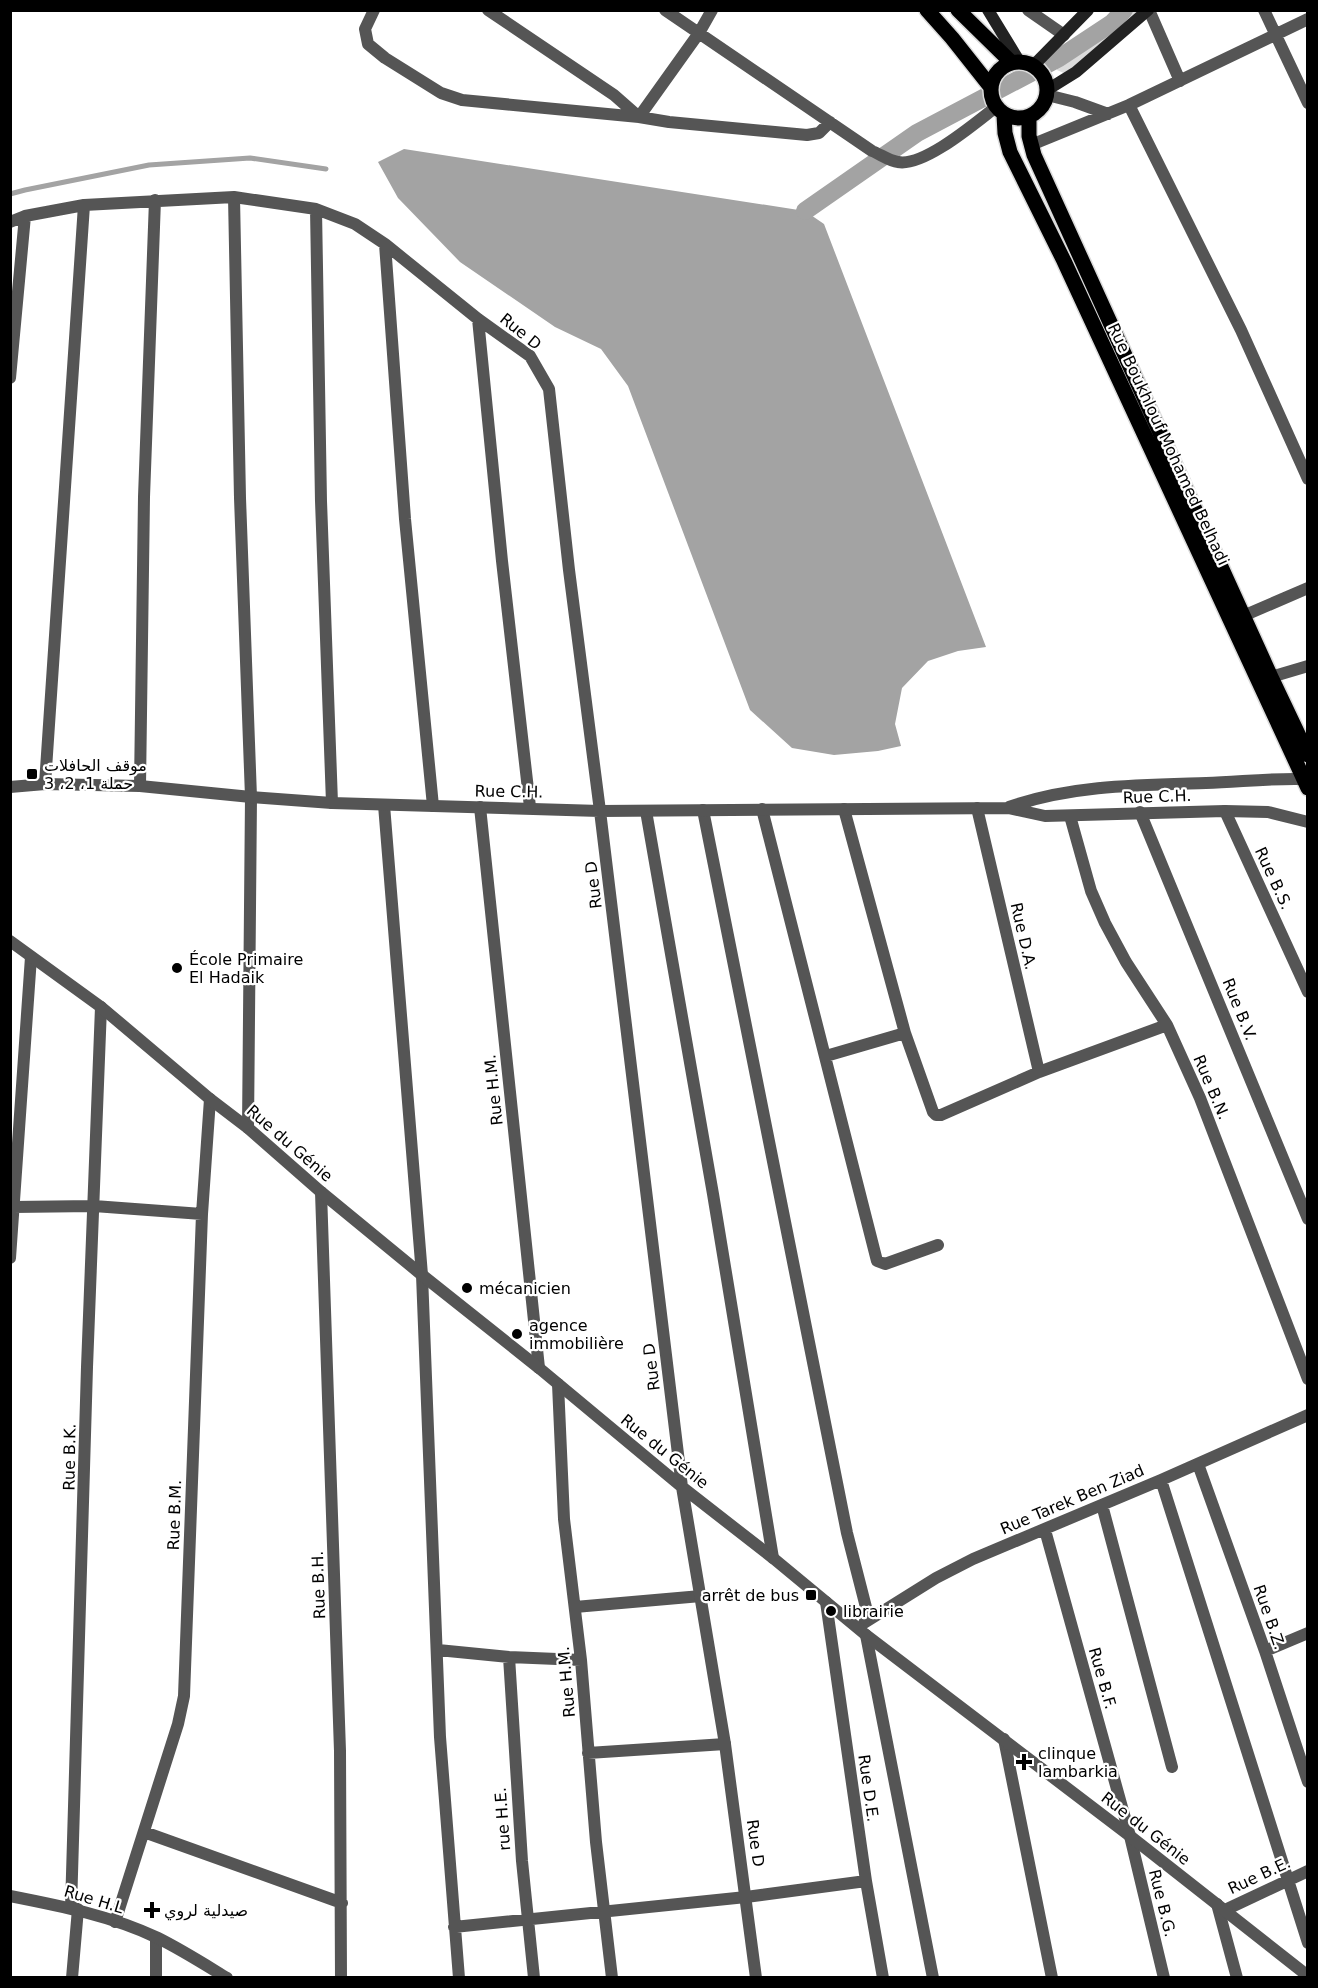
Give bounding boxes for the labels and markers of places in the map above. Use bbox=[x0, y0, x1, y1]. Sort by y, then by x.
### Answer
place label: موقف الحافلات حملة 1، 2، 3 bbox=[44, 756, 147, 793]
marker: موقف الحافلات حملة 1، 2، 3 bbox=[25, 767, 39, 781]
place label: École Primaire El Hadaik bbox=[189, 950, 303, 987]
marker: École Primaire El Hadaik bbox=[170, 961, 184, 975]
place label: mécanicien bbox=[479, 1279, 571, 1298]
marker: mécanicien bbox=[460, 1281, 474, 1295]
place label: agence immobilière bbox=[529, 1316, 624, 1353]
marker: agence immobilière bbox=[510, 1327, 524, 1341]
place label: arrêt de bus bbox=[702, 1586, 799, 1605]
marker: arrêt de bus bbox=[804, 1588, 818, 1602]
place label: librairie bbox=[843, 1602, 904, 1621]
marker: librairie bbox=[824, 1604, 838, 1618]
place label: clinque lambarkia bbox=[1038, 1744, 1118, 1781]
marker: clinque lambarkia bbox=[1015, 1753, 1033, 1771]
place label: صيدلية لروي bbox=[164, 1901, 248, 1921]
marker: صيدلية لروي bbox=[145, 1903, 159, 1917]

